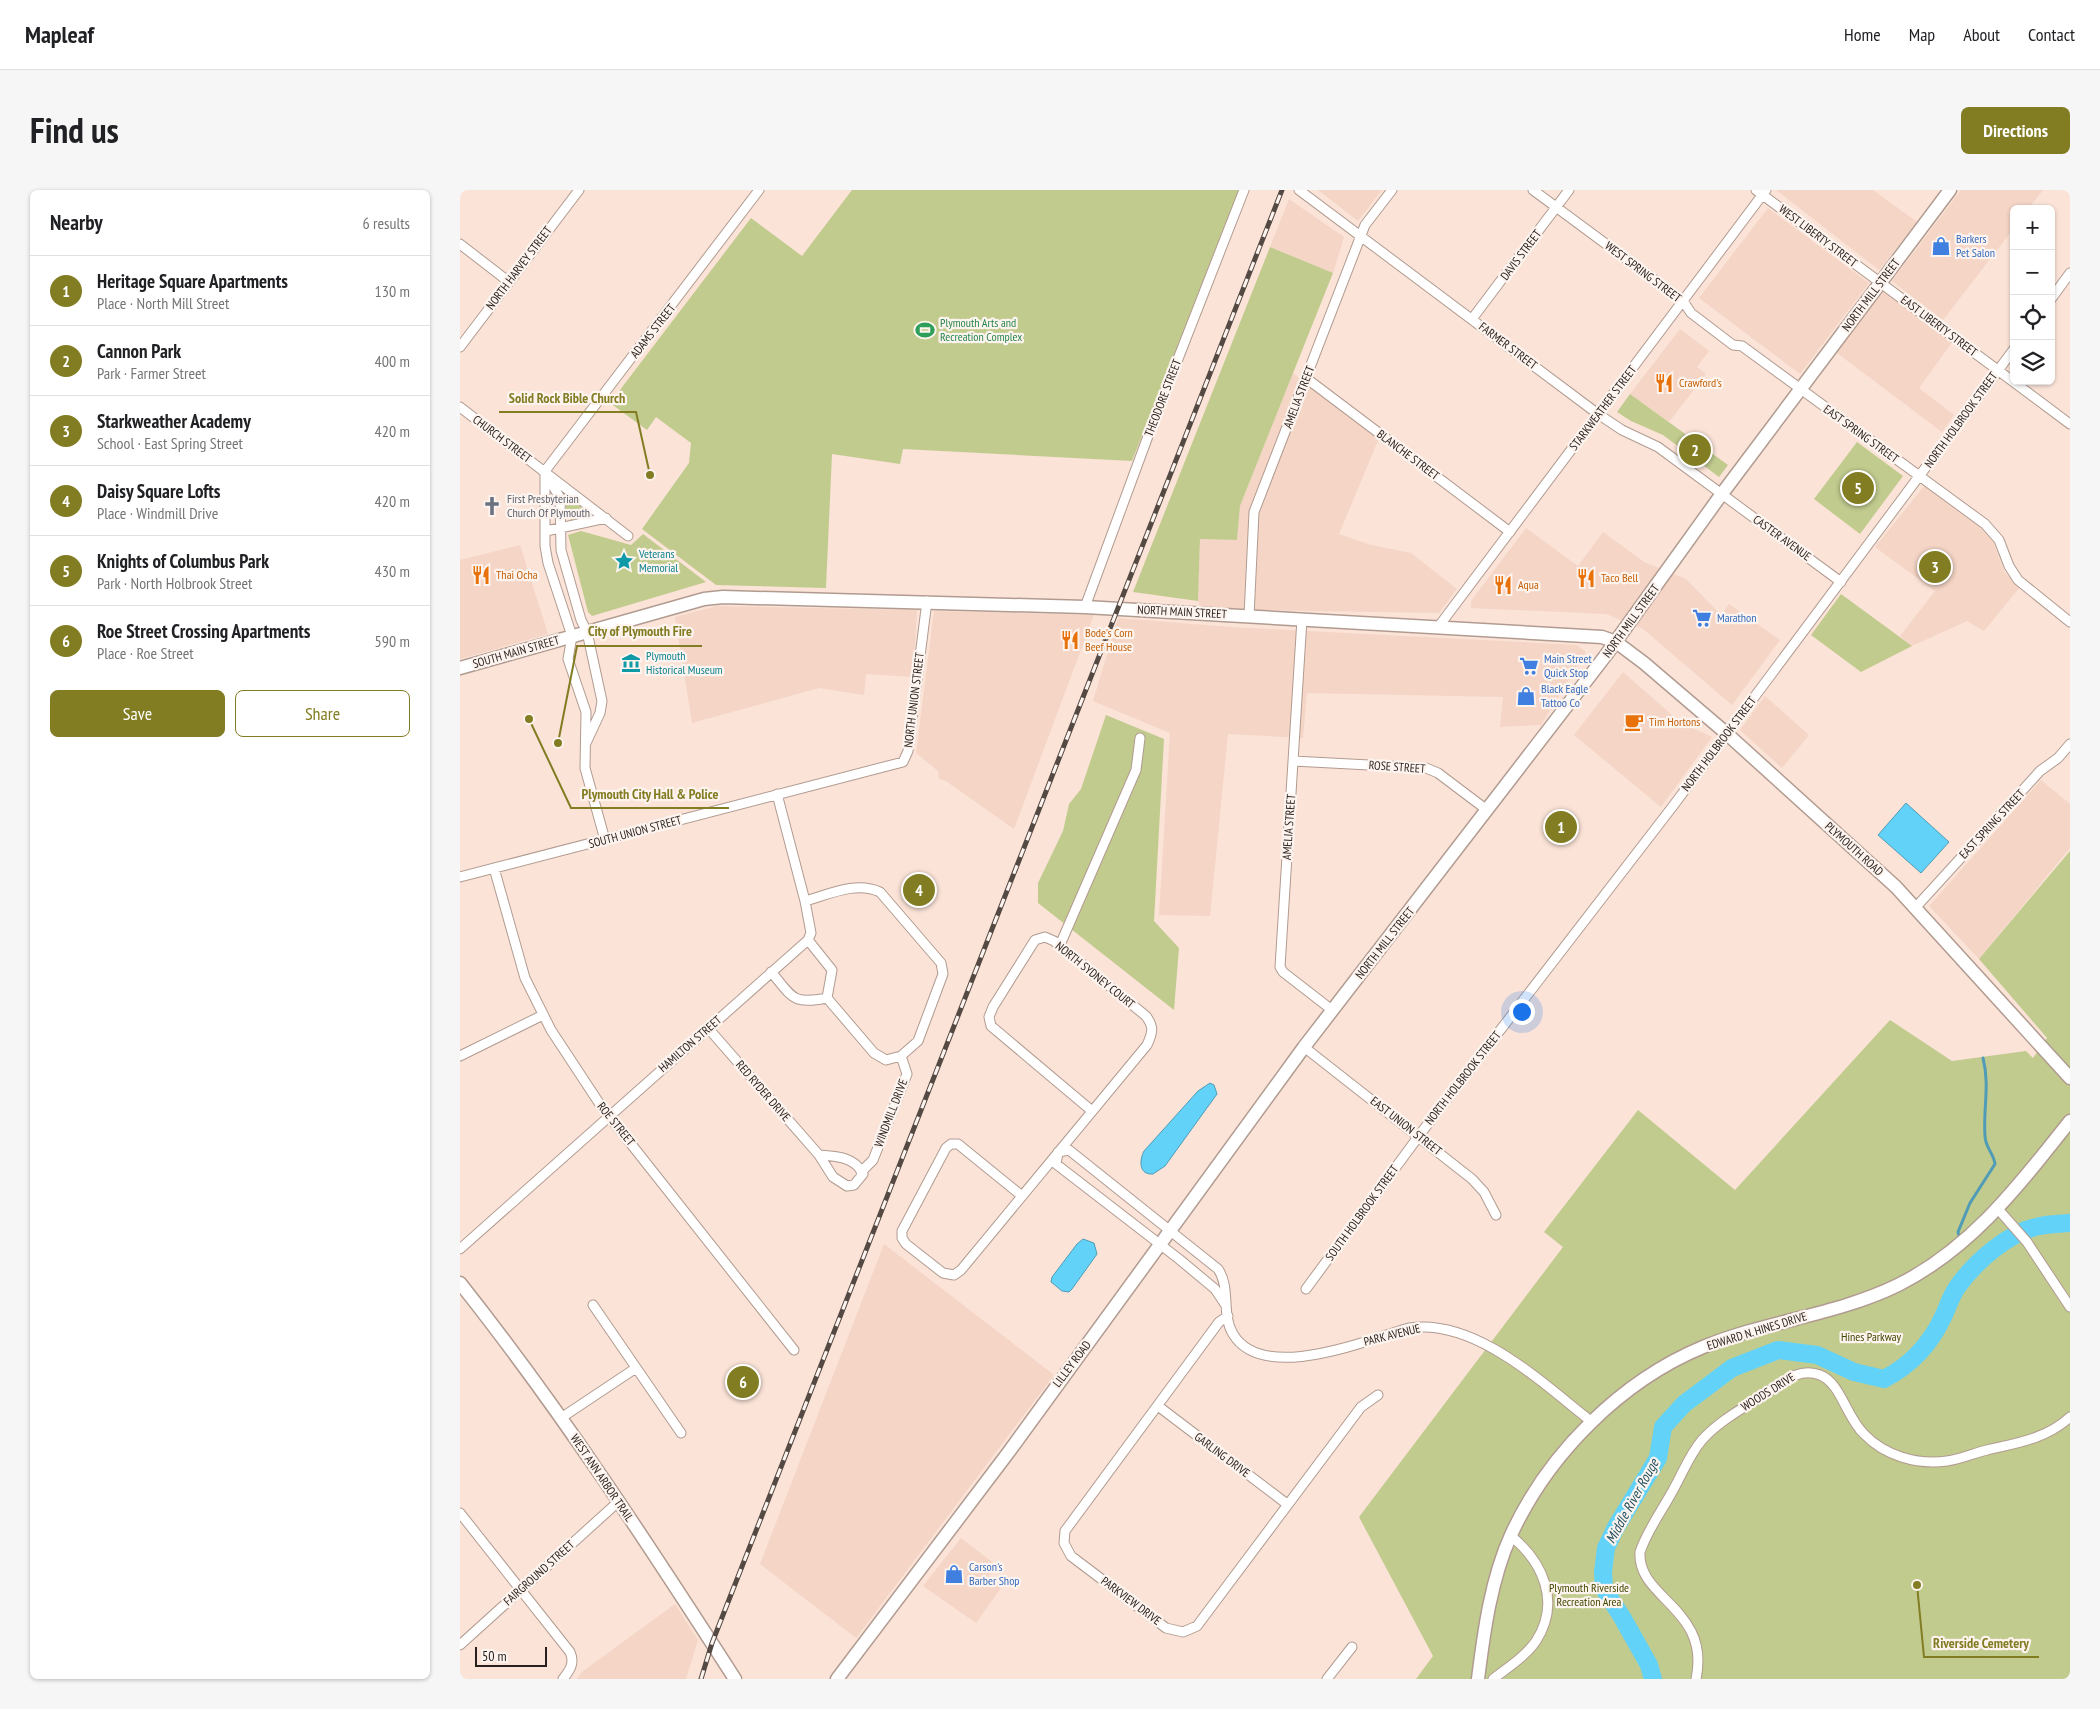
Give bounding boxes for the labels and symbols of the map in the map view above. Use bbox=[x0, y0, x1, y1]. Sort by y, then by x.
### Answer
street label: WEST LIBERTY STREET bbox=[1776, 201, 1861, 270]
street label: NORTH HARVEY STREET bbox=[482, 223, 555, 312]
street label: DAVIS STREET bbox=[1497, 226, 1545, 283]
place label: Barkers Pet Salon bbox=[1956, 231, 1995, 260]
shop icon: Barkers Pet Salon bbox=[1930, 235, 1952, 257]
street label: WEST SPRING STREET bbox=[1602, 238, 1685, 306]
street label: NORTH MILL STREET bbox=[1838, 255, 1903, 334]
street label: EAST LIBERTY STREET bbox=[1898, 292, 1981, 360]
street label: ADAMS STREET bbox=[627, 300, 679, 361]
place label: Plymouth Arts and Recreation Complex bbox=[940, 315, 1022, 344]
sports icon: Plymouth Arts and Recreation Complex bbox=[914, 319, 936, 341]
street label: FARMER STREET bbox=[1476, 319, 1541, 373]
street label: THEODORE STREET bbox=[1141, 356, 1184, 439]
street label: STARKWEATHER STREET bbox=[1566, 362, 1640, 453]
street label: AMELIA STREET bbox=[1280, 363, 1318, 430]
street label: NORTH HOLBROOK STREET bbox=[1921, 368, 2001, 471]
restaurant icon: Crawford's bbox=[1653, 372, 1675, 394]
place label: Crawford's bbox=[1679, 375, 1722, 390]
callout: Solid Rock Bible Church bbox=[499, 383, 636, 412]
text: Solid Rock Bible Church bbox=[509, 389, 625, 407]
street label: EAST SPRING STREET bbox=[1821, 401, 1902, 466]
street label: CHURCH STREET bbox=[470, 412, 535, 466]
street label: BLANCHE STREET bbox=[1374, 426, 1443, 483]
pin: 2 bbox=[1679, 431, 1711, 469]
pin: 5 bbox=[1842, 469, 1874, 507]
place label: First Presbyterian Church Of Plymouth bbox=[507, 491, 590, 520]
church icon: First Presbyterian Church Of Plymouth bbox=[481, 495, 503, 517]
street label: CASTER AVENUE bbox=[1750, 511, 1814, 564]
place label: Veterans Memorial bbox=[638, 546, 678, 575]
pin: 3 bbox=[1919, 548, 1951, 586]
place icon: Veterans Memorial bbox=[613, 550, 635, 572]
restaurant icon: Thai Ocha bbox=[470, 564, 492, 586]
place label: Thai Ocha bbox=[496, 567, 538, 582]
restaurant icon: Taco Bell bbox=[1575, 567, 1597, 589]
place label: Taco Bell bbox=[1601, 570, 1638, 585]
restaurant icon: Aqua bbox=[1492, 574, 1514, 596]
place label: Aqua bbox=[1518, 577, 1539, 592]
street label: NORTH MILL STREET bbox=[1599, 581, 1663, 660]
street label: NORTH MAIN STREET bbox=[1137, 602, 1228, 621]
supermarket icon: Marathon bbox=[1691, 607, 1713, 629]
place label: Marathon bbox=[1717, 610, 1757, 625]
callout: City of Plymouth Fire bbox=[577, 617, 702, 646]
text: City of Plymouth Fire bbox=[588, 622, 692, 640]
place label: Bode's Corn Beef House bbox=[1085, 625, 1133, 654]
restaurant icon: Bode's Corn Beef House bbox=[1059, 629, 1081, 651]
street label: SOUTH MAIN STREET bbox=[471, 632, 561, 671]
place label: Plymouth Historical Museum bbox=[646, 648, 723, 677]
street label: NORTH UNION STREET bbox=[900, 651, 927, 748]
place label: Main Street Quick Stop bbox=[1544, 651, 1592, 680]
museum icon: Plymouth Historical Museum bbox=[620, 652, 642, 674]
supermarket icon: Main Street Quick Stop bbox=[1518, 655, 1540, 677]
place label: Black Eagle Tattoo Co bbox=[1541, 681, 1588, 710]
shop icon: Black Eagle Tattoo Co bbox=[1515, 685, 1537, 707]
street label: NORTH HOLBROOK STREET bbox=[1678, 693, 1760, 794]
cafe icon: Tim Hortons bbox=[1623, 711, 1645, 733]
place label: Tim Hortons bbox=[1649, 714, 1700, 729]
street label: ROSE STREET bbox=[1368, 757, 1427, 776]
callout: Plymouth City Hall & Police bbox=[571, 779, 729, 808]
text: Plymouth City Hall & Police bbox=[582, 785, 718, 803]
street label: EAST SPRING STREET bbox=[1956, 785, 2028, 861]
street label: AMELIA STREET bbox=[1279, 793, 1298, 860]
pin: 1 bbox=[1545, 808, 1577, 846]
street label: SOUTH UNION STREET bbox=[587, 812, 683, 851]
street label: PLYMOUTH ROAD bbox=[1822, 819, 1887, 879]
pin: 4 bbox=[903, 871, 935, 909]
street label: NORTH MILL STREET bbox=[1352, 903, 1418, 982]
street label: NORTH SYDNEY COURT bbox=[1053, 938, 1138, 1012]
your location bbox=[1509, 999, 1535, 1025]
street label: HAMILTON STREET bbox=[655, 1012, 725, 1075]
street label: NORTH HOLBROOK STREET bbox=[1421, 1027, 1504, 1128]
street label: RED RYDER DRIVE bbox=[733, 1057, 794, 1124]
street label: WINDMILL DRIVE bbox=[871, 1077, 910, 1149]
street label: EAST UNION STREET bbox=[1368, 1093, 1446, 1159]
street label: ROE STREET bbox=[594, 1099, 639, 1149]
street label: SOUTH HOLBROOK STREET bbox=[1322, 1161, 1402, 1264]
street label: EDWARD N. HINES DRIVE bbox=[1705, 1308, 1809, 1353]
street label: PARK AVENUE bbox=[1362, 1320, 1422, 1349]
park label: Hines Parkway bbox=[1841, 1329, 1902, 1344]
street label: LILLEY ROAD bbox=[1049, 1337, 1094, 1390]
pin: 6 bbox=[727, 1363, 759, 1401]
street label: WOODS DRIVE bbox=[1738, 1369, 1797, 1414]
street label: GARLING DRIVE bbox=[1192, 1429, 1253, 1480]
street label: WEST ANN ARBOR TRAIL bbox=[568, 1431, 637, 1524]
water label: Middle River Rouge bbox=[1601, 1454, 1663, 1546]
street label: FAIRGROUND STREET bbox=[500, 1536, 578, 1608]
place label: Carson's Barber Shop bbox=[969, 1559, 1020, 1588]
shop icon: Carson's Barber Shop bbox=[943, 1563, 965, 1585]
street label: PARKVIEW DRIVE bbox=[1098, 1573, 1164, 1628]
park label: Plymouth Riverside Recreation Area bbox=[1549, 1580, 1629, 1609]
callout: Riverside Cemetery bbox=[1924, 1628, 2039, 1657]
text: Riverside Cemetery bbox=[1933, 1634, 2029, 1652]
scale bar bbox=[475, 1644, 548, 1667]

